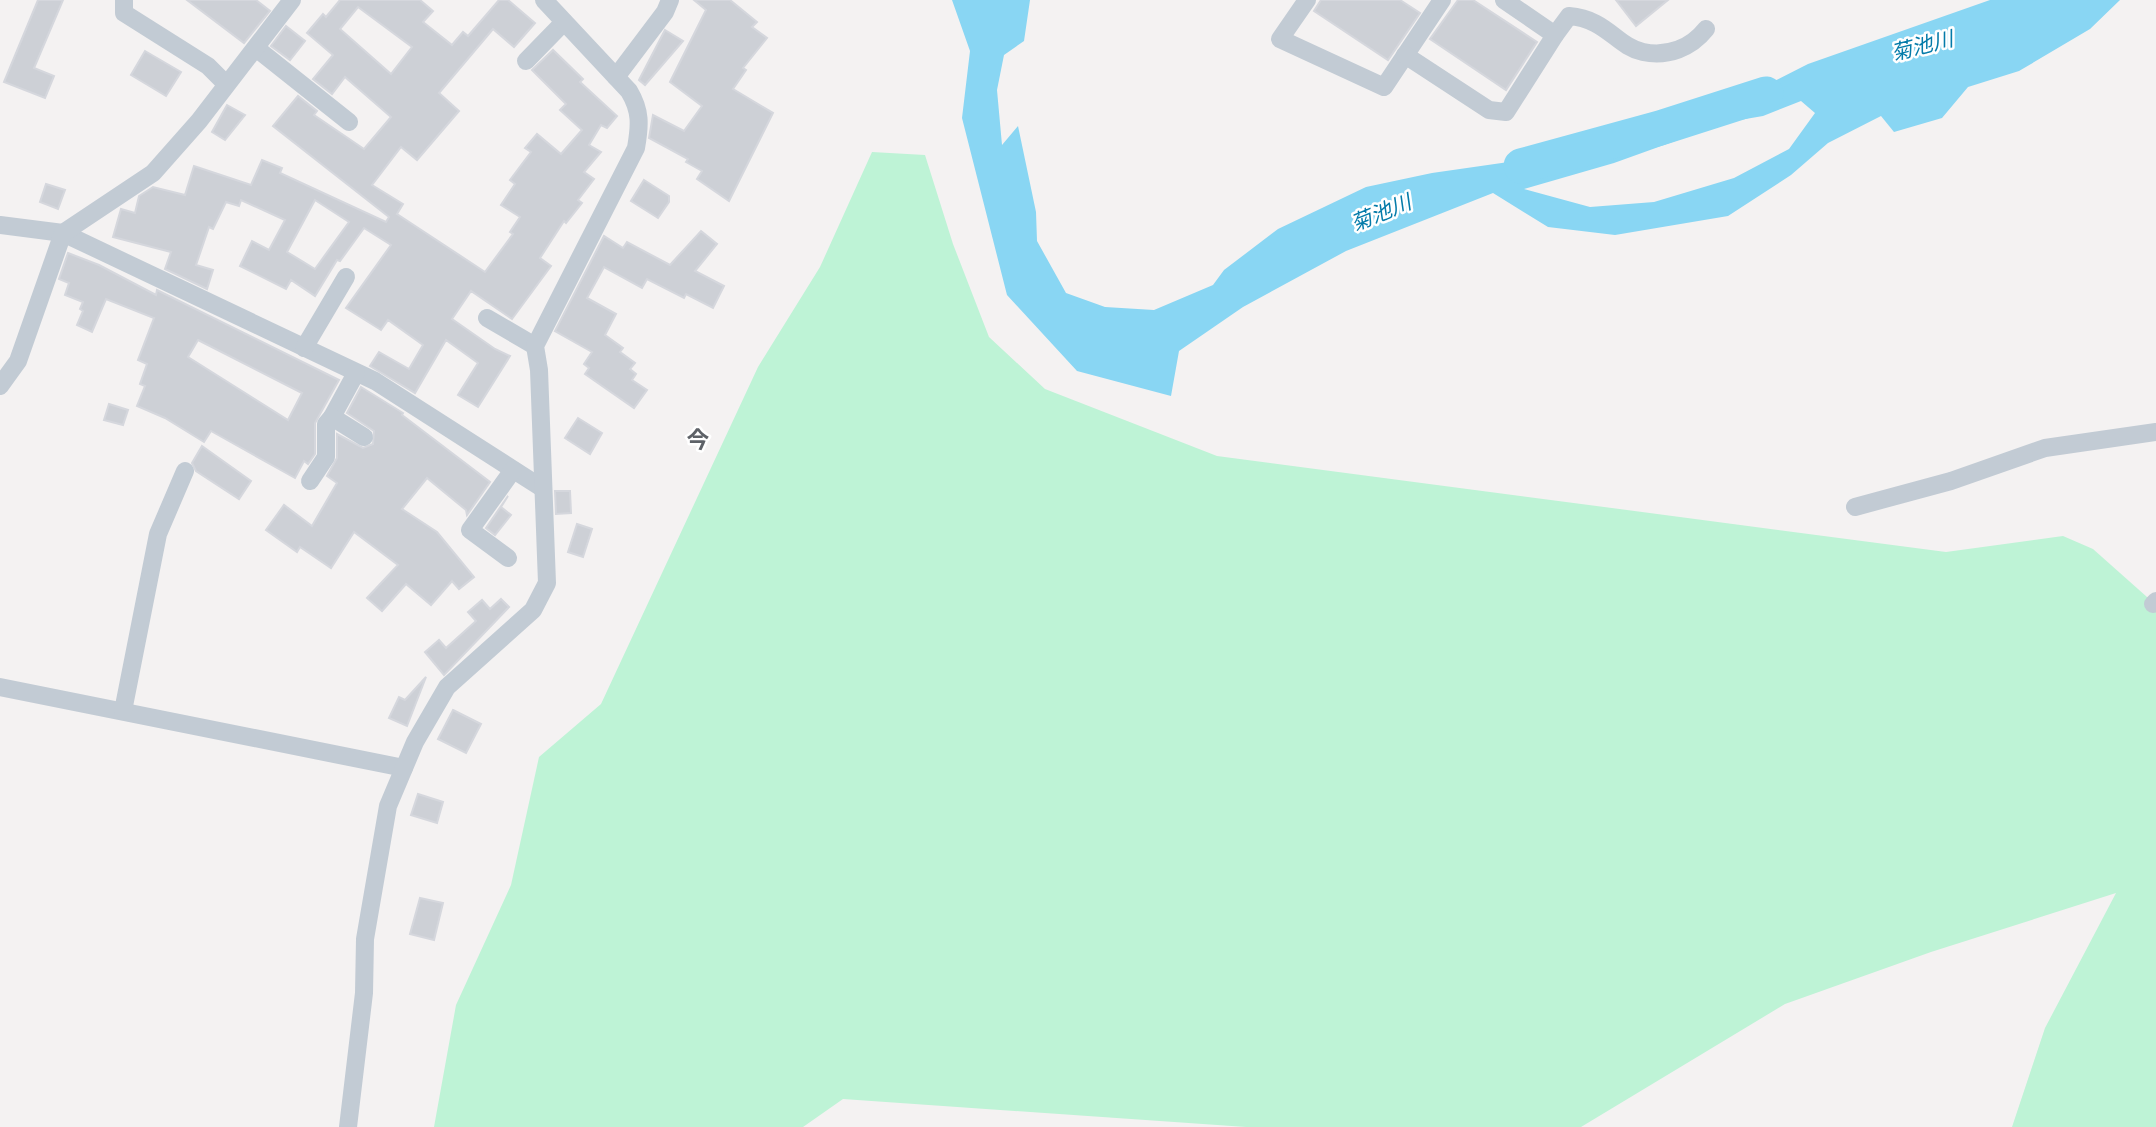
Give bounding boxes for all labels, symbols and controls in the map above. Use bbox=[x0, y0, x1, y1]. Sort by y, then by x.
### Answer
water label: 菊池川 bbox=[1888, 25, 1958, 66]
water label: 菊池川 bbox=[1347, 188, 1417, 237]
district label: 今 bbox=[687, 426, 710, 454]

